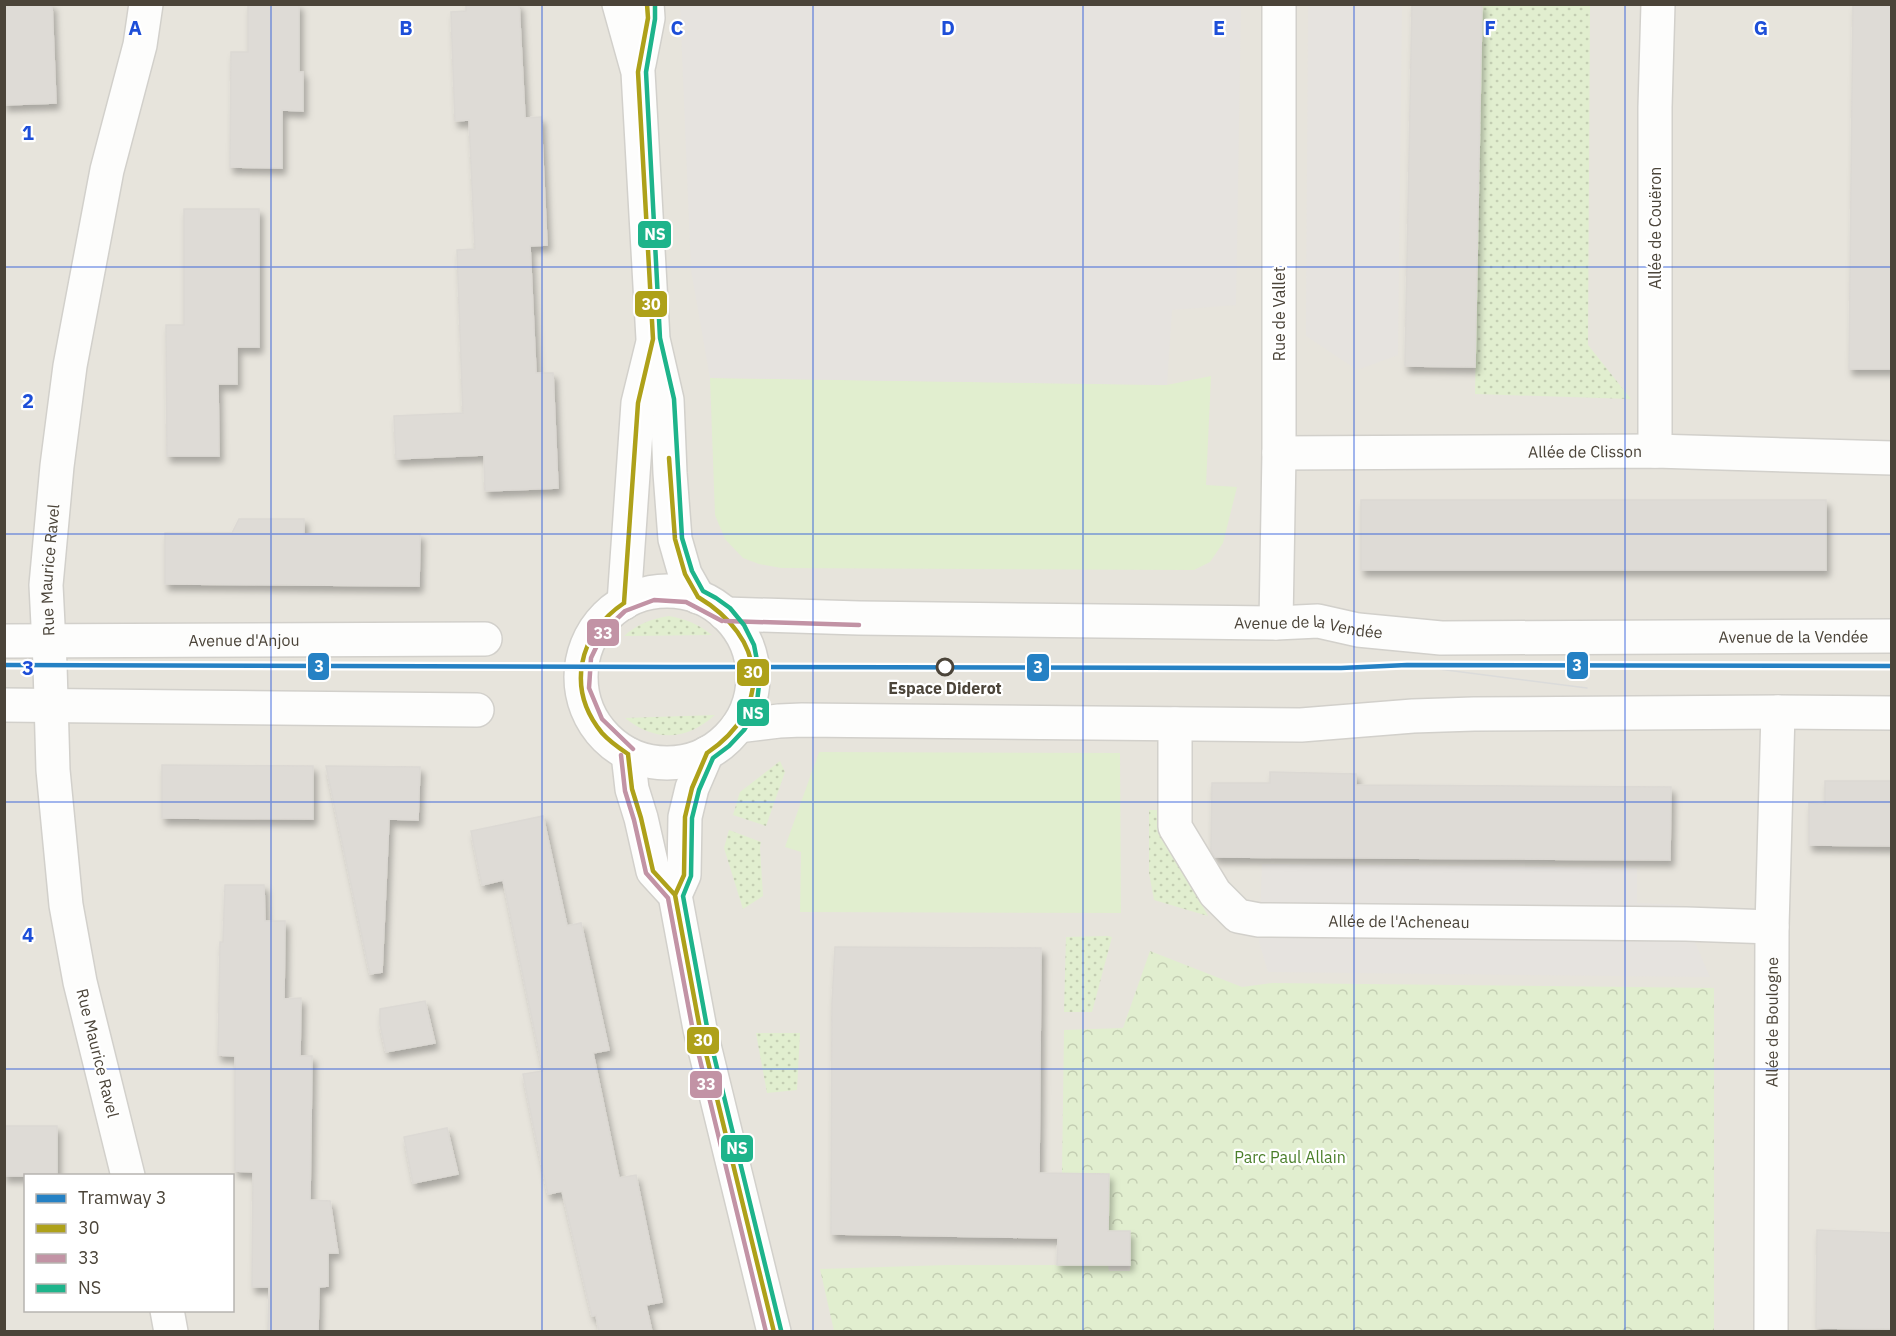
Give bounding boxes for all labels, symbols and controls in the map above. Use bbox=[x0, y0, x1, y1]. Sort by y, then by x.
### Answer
text: A bbox=[128, 14, 142, 41]
text: B bbox=[399, 14, 413, 41]
text: C bbox=[670, 14, 684, 41]
text: D bbox=[941, 14, 955, 41]
text: E bbox=[1213, 14, 1225, 41]
text: F bbox=[1484, 14, 1496, 41]
text: G bbox=[1754, 14, 1768, 41]
text: 1 bbox=[22, 119, 34, 146]
street label: Allée de Couëron bbox=[1645, 167, 1665, 289]
line badge: NS bbox=[637, 220, 672, 249]
text: NS bbox=[644, 224, 666, 244]
street label: Rue de Vallet bbox=[1269, 267, 1289, 361]
line badge: 30 bbox=[634, 290, 668, 318]
text: 30 bbox=[641, 294, 661, 314]
text: 2 bbox=[22, 387, 34, 414]
street label: Allée de Clisson bbox=[1528, 441, 1642, 462]
street label: Rue Maurice Ravel bbox=[36, 503, 63, 637]
street label: Avenue de la Vendée bbox=[1234, 611, 1384, 642]
line badge: 33 bbox=[586, 618, 620, 647]
text: 33 bbox=[593, 623, 613, 643]
street label: Avenue de la Vendée bbox=[1719, 626, 1869, 647]
street label: Avenue d'Anjou bbox=[188, 630, 300, 650]
line badge: 3 bbox=[1566, 651, 1589, 680]
line badge: 3 bbox=[307, 652, 330, 681]
line badge: 3 bbox=[1026, 653, 1050, 682]
text: 3 bbox=[22, 654, 34, 681]
text: 3 bbox=[1572, 655, 1582, 675]
text: 3 bbox=[314, 656, 324, 676]
text: 3 bbox=[1033, 657, 1043, 677]
line badge: 30 bbox=[736, 658, 770, 687]
marker: Espace Diderot bbox=[936, 658, 954, 676]
text: 30 bbox=[743, 662, 763, 682]
place label: Espace Diderot bbox=[888, 678, 1002, 698]
line badge: NS bbox=[736, 698, 770, 727]
text: NS bbox=[742, 703, 764, 723]
street label: Allée de l'Acheneau bbox=[1328, 911, 1470, 932]
text: 4 bbox=[22, 921, 34, 948]
street label: Allée de Boulogne bbox=[1762, 957, 1782, 1087]
street label: Rue Maurice Ravel bbox=[72, 986, 124, 1120]
line badge: 30 bbox=[686, 1026, 720, 1055]
text: 30 bbox=[693, 1030, 713, 1050]
line badge: 33 bbox=[689, 1070, 723, 1099]
text: 33 bbox=[696, 1074, 716, 1094]
line badge: NS bbox=[720, 1134, 754, 1163]
text: NS bbox=[726, 1138, 748, 1158]
park label: Parc Paul Allain bbox=[1234, 1147, 1346, 1167]
legend bbox=[24, 1174, 234, 1312]
text: Tramway 3 bbox=[78, 1186, 166, 1209]
text: 30 bbox=[78, 1216, 100, 1239]
text: 33 bbox=[78, 1246, 100, 1269]
text: NS bbox=[78, 1276, 101, 1299]

